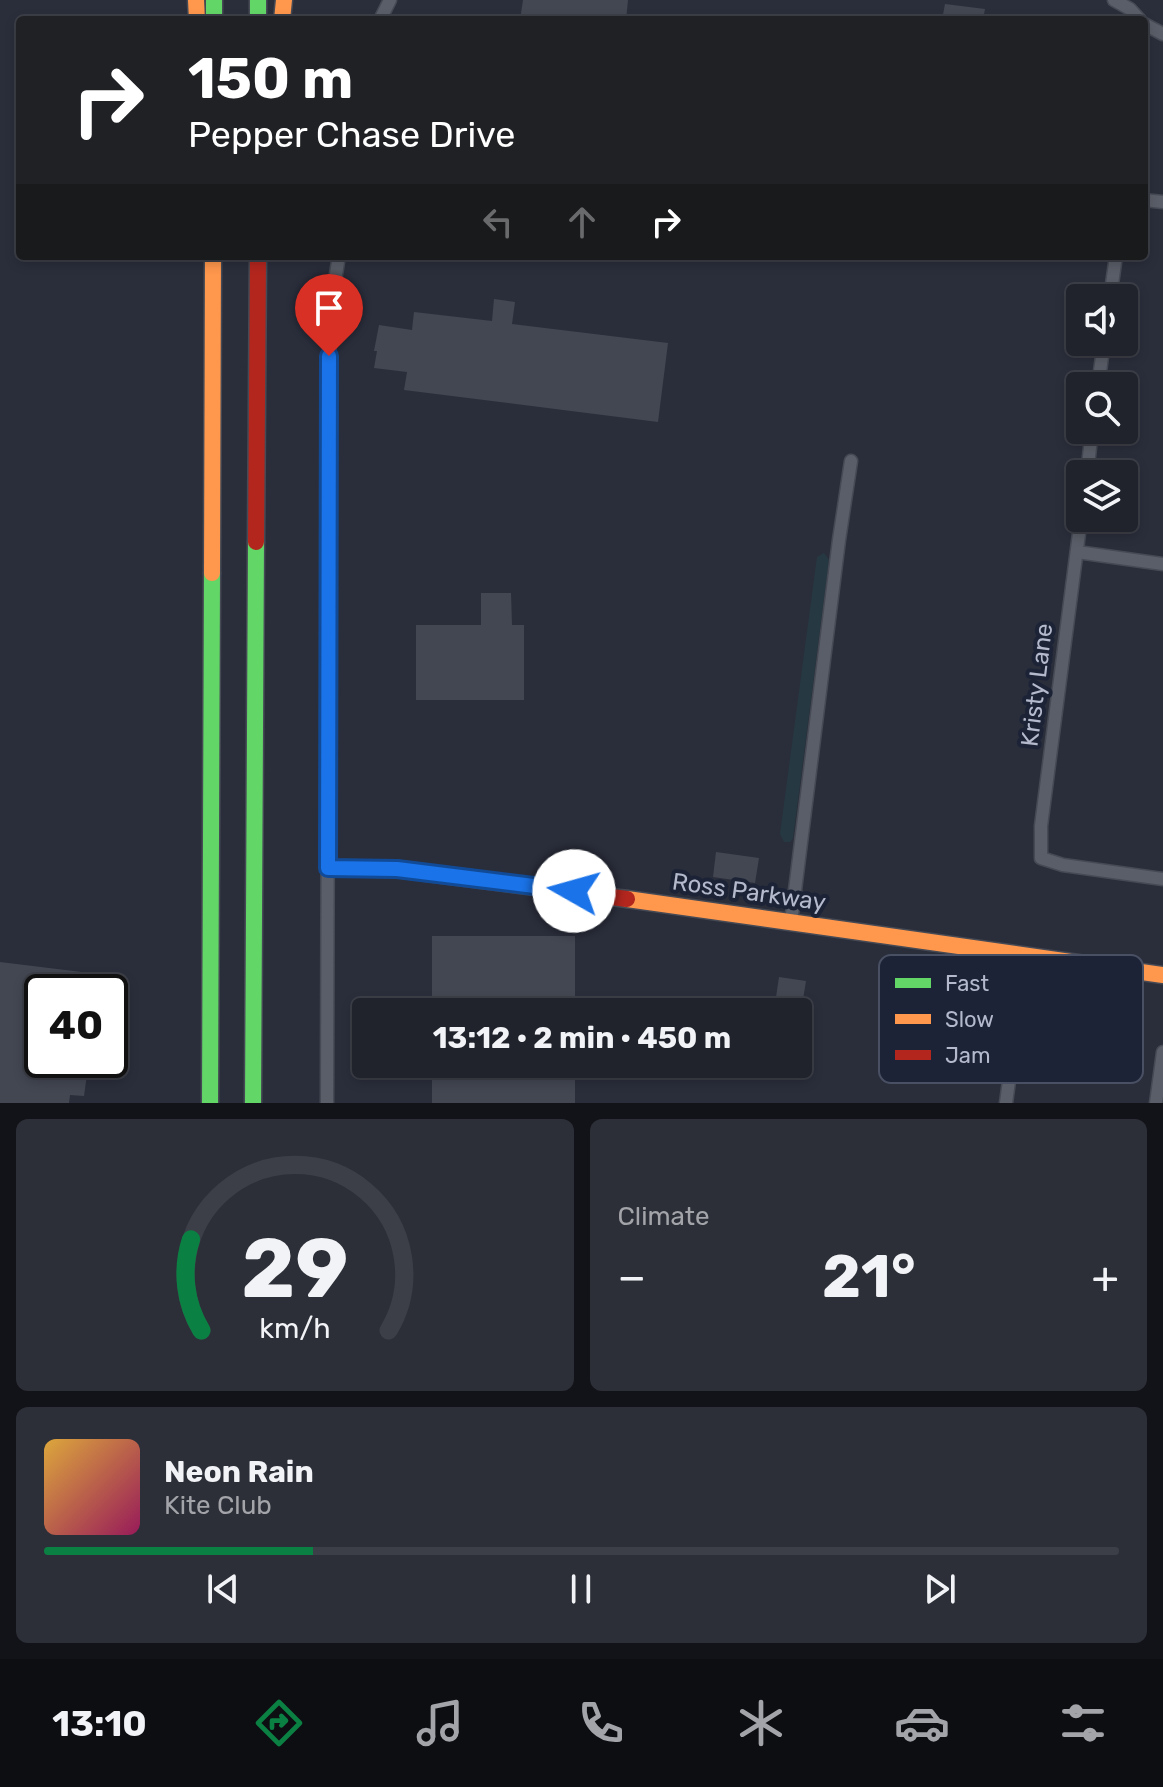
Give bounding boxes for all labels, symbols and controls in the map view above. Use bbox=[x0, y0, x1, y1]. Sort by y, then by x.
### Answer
text: 150 m bbox=[188, 46, 353, 112]
icon: right bbox=[56, 48, 160, 152]
text: Pepper Chase Drive bbox=[188, 113, 516, 156]
icon: left bbox=[476, 200, 520, 244]
icon: ahead bbox=[560, 200, 604, 244]
icon: right bbox=[644, 200, 688, 244]
pin bbox=[295, 274, 363, 356]
map controls bbox=[1066, 284, 1138, 532]
button: sound bbox=[1066, 284, 1138, 356]
icon: arrive bbox=[307, 286, 351, 330]
button: search bbox=[1066, 372, 1138, 444]
button: layers bbox=[1066, 460, 1138, 532]
street label: Kristy Lane bbox=[1016, 622, 1058, 748]
position arrow bbox=[532, 849, 616, 933]
street label: Ross Parkway bbox=[670, 867, 828, 917]
legend bbox=[879, 955, 1143, 1083]
text: Fast bbox=[945, 970, 990, 997]
speed limit sign: 40 bbox=[24, 974, 128, 1078]
text: Slow bbox=[945, 1006, 994, 1033]
text: 13:12 · 2 min · 450 m bbox=[433, 1020, 731, 1056]
text: Jam bbox=[945, 1042, 991, 1069]
text: Climate bbox=[618, 1201, 710, 1232]
text: 29 bbox=[241, 1219, 348, 1318]
text: 21° bbox=[822, 1241, 916, 1312]
text: − bbox=[618, 1251, 646, 1303]
text: + bbox=[1092, 1251, 1119, 1303]
text: km/h bbox=[259, 1311, 330, 1345]
text: Neon Rain bbox=[164, 1454, 314, 1490]
text: Kite Club bbox=[164, 1490, 272, 1521]
icon: previous bbox=[201, 1567, 245, 1611]
icon: pause bbox=[559, 1567, 603, 1611]
icon: next bbox=[918, 1567, 962, 1611]
icon: directions bbox=[251, 1695, 307, 1751]
icon: music bbox=[412, 1695, 468, 1751]
icon: phone bbox=[573, 1695, 629, 1751]
icon: climate bbox=[733, 1695, 789, 1751]
icon: car bbox=[894, 1695, 950, 1751]
icon: filters bbox=[1055, 1695, 1111, 1751]
text: 13:10 bbox=[52, 1702, 147, 1745]

